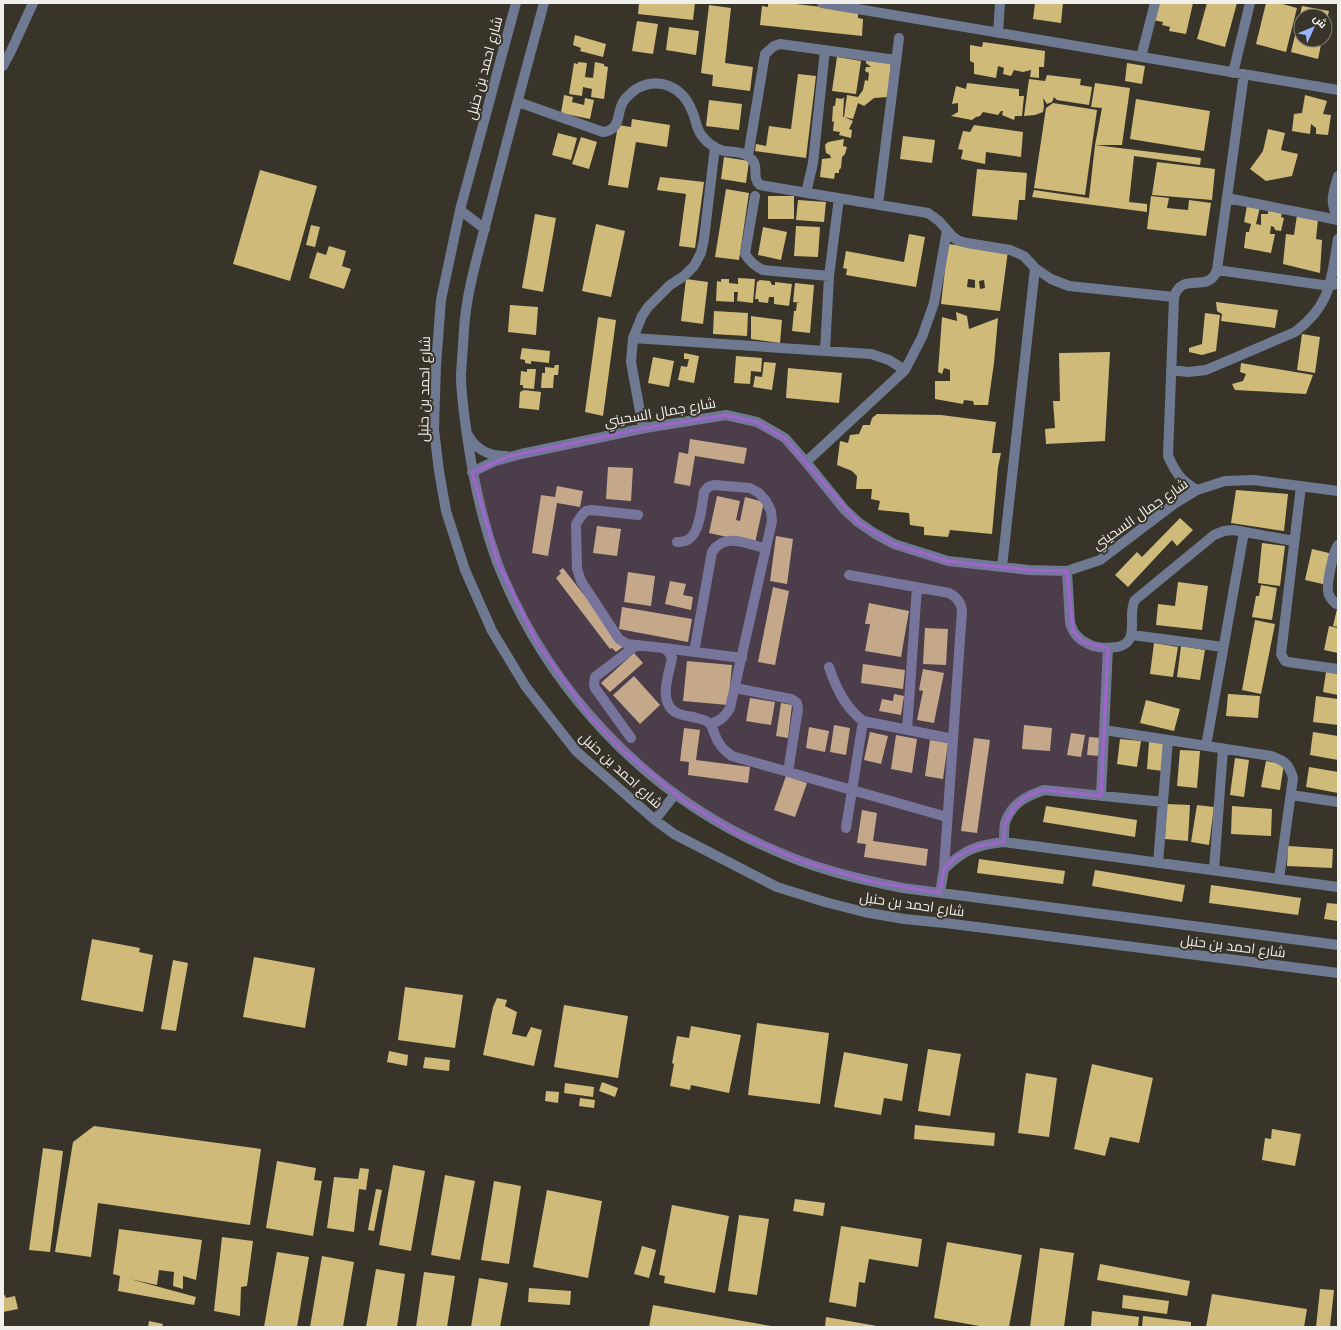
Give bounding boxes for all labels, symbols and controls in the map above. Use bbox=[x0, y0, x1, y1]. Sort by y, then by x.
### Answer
north arrow bbox=[1293, 8, 1333, 48]
text: ش bbox=[1310, 10, 1331, 31]
street label: شارع احمد بن حنبل bbox=[461, 14, 506, 121]
street label: شارع احمد بن حنبل bbox=[413, 336, 434, 442]
street label: شارع جمال السحيني bbox=[603, 392, 718, 434]
street label: شارع جمال السحيني bbox=[1088, 473, 1193, 556]
street label: شارع احمد بن حنبل bbox=[576, 727, 667, 812]
street label: شارع احمد بن حنبل bbox=[858, 887, 966, 920]
street label: شارع احمد بن حنبل bbox=[1179, 930, 1287, 961]

